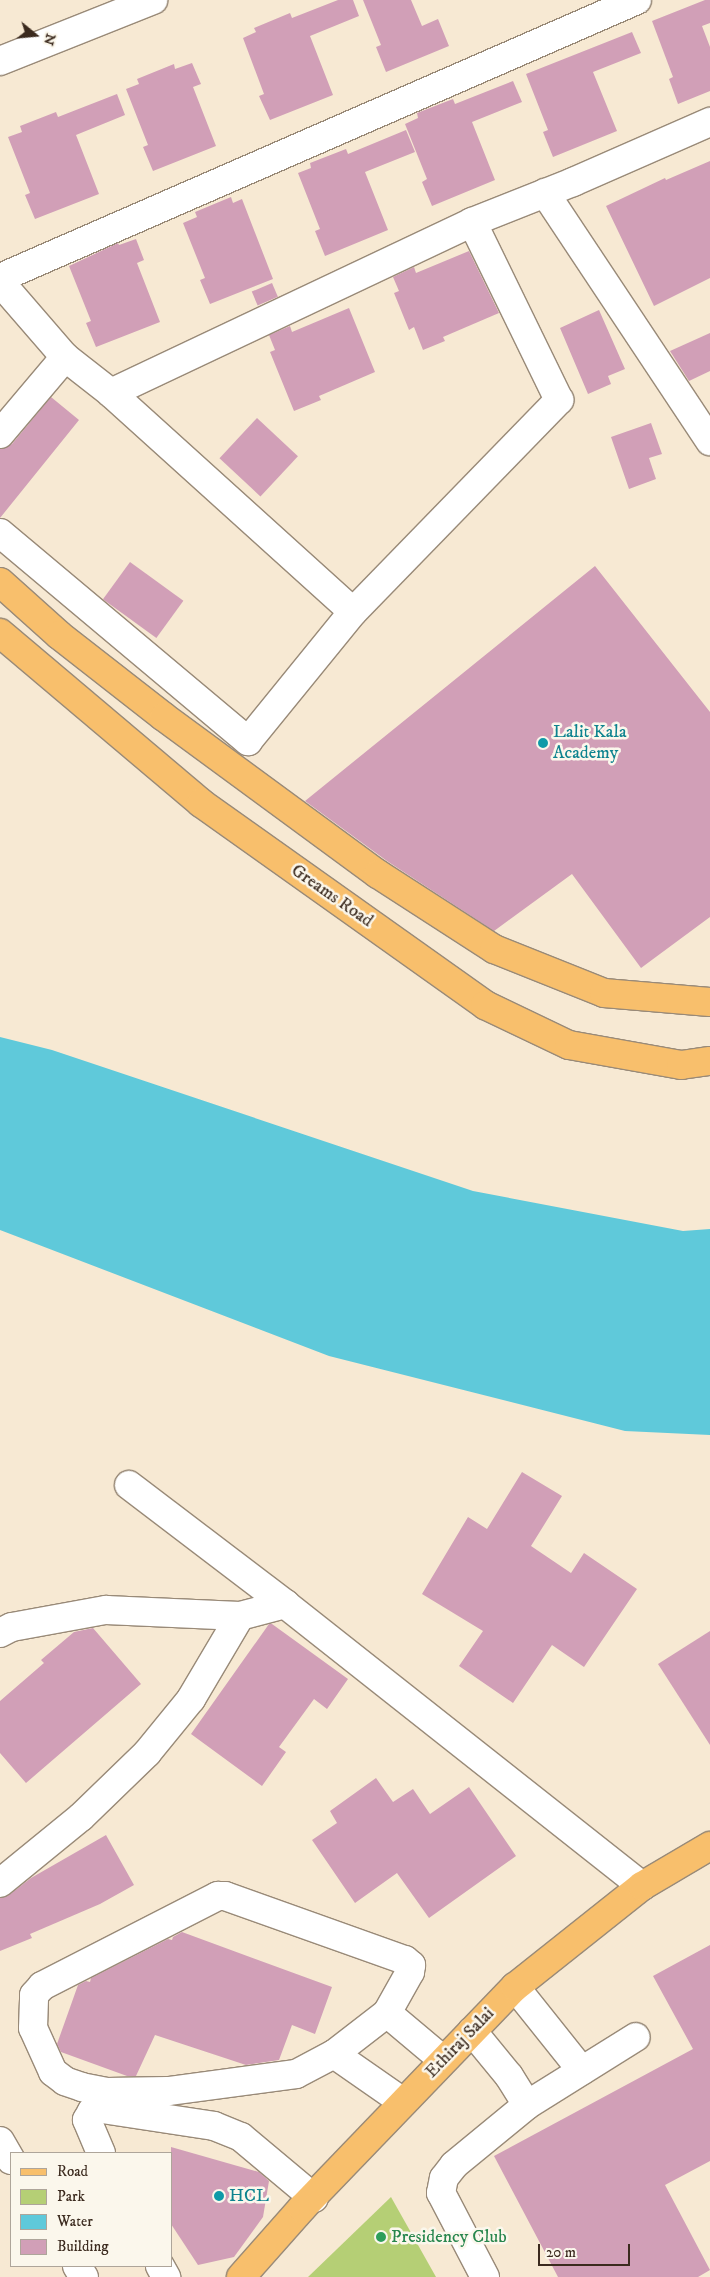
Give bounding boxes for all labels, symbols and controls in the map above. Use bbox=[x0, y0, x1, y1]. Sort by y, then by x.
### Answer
north arrow bbox=[10, 10, 60, 60]
text: N bbox=[39, 31, 60, 48]
place label: Lalit Kala Academy bbox=[553, 722, 627, 764]
marker: Lalit Kala Academy bbox=[537, 737, 549, 749]
street label: Greams Road bbox=[287, 860, 377, 932]
street label: Ethiraj Salai bbox=[421, 2003, 499, 2083]
legend bbox=[10, 2152, 172, 2267]
text: Road bbox=[57, 2162, 88, 2181]
place label: HCL bbox=[229, 2185, 269, 2207]
text: Park bbox=[57, 2187, 85, 2206]
marker: HCL bbox=[213, 2190, 225, 2202]
text: Water bbox=[57, 2212, 93, 2231]
place label: Presidency Club bbox=[391, 2226, 507, 2248]
marker: Presidency Club bbox=[375, 2231, 387, 2243]
scale bar bbox=[540, 2234, 632, 2266]
text: Building bbox=[57, 2237, 109, 2256]
text: 20 m bbox=[546, 2243, 576, 2262]

